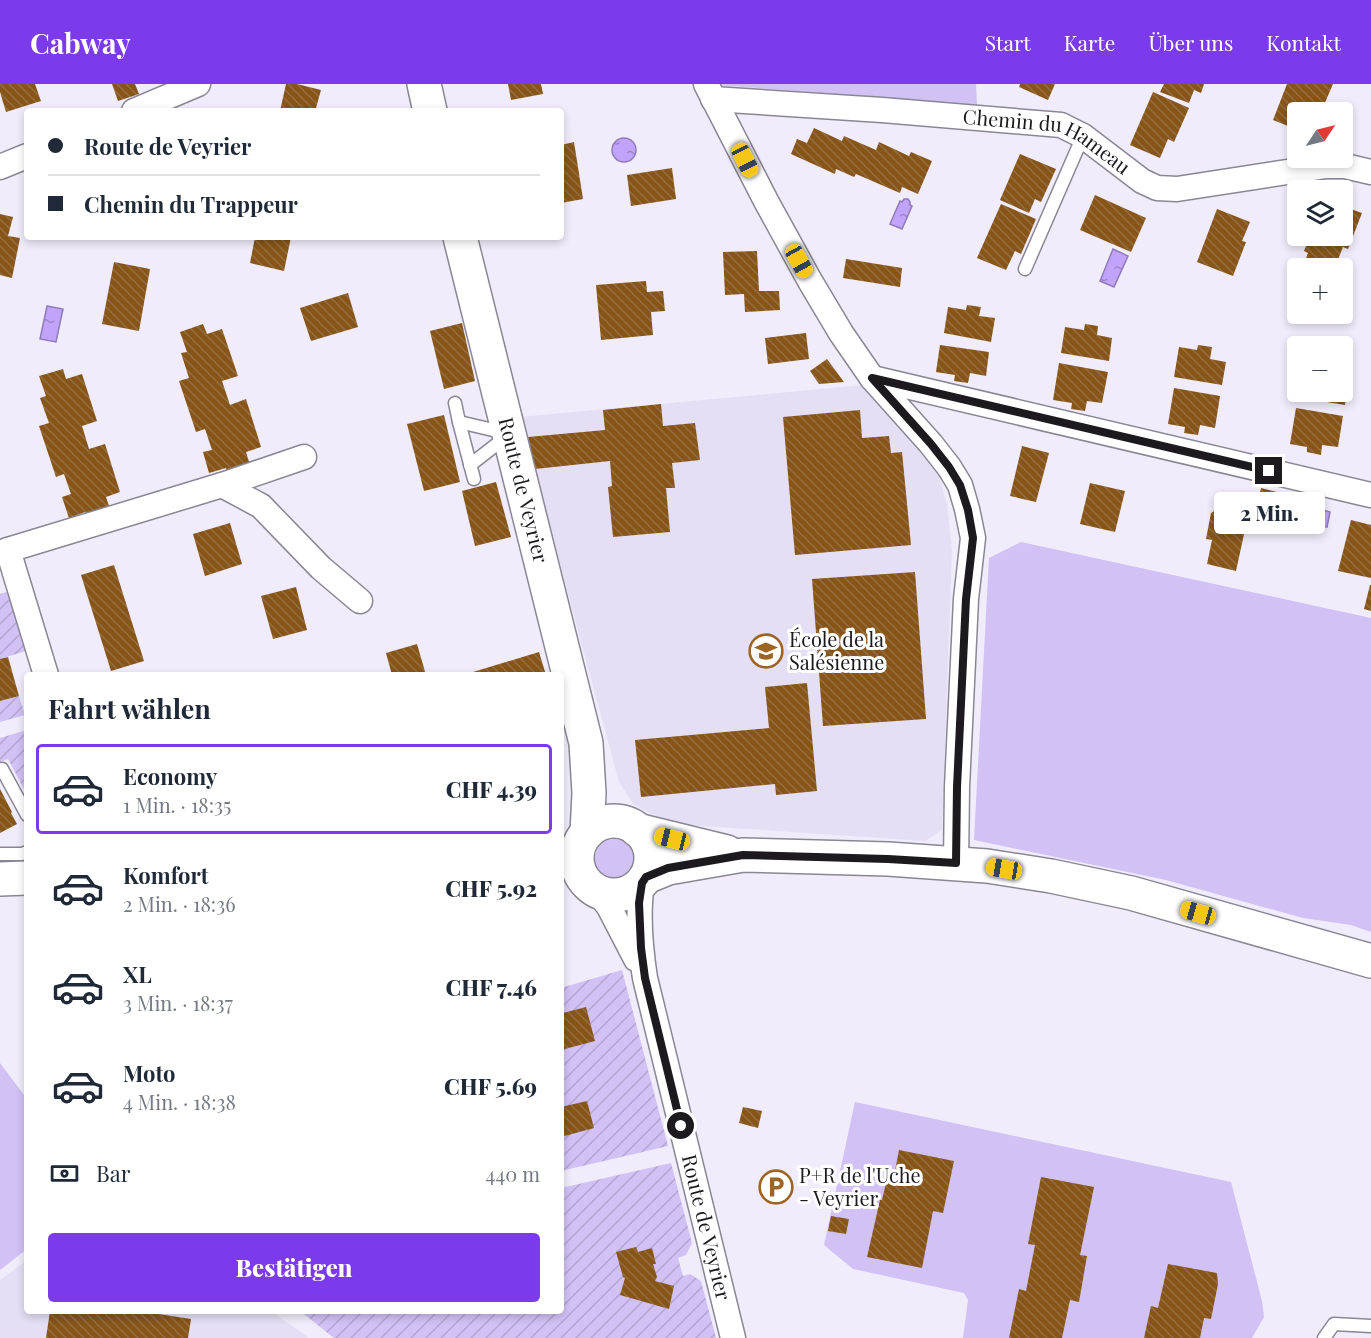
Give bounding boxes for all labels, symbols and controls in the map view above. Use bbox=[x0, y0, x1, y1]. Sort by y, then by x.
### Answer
text: Cabway bbox=[30, 24, 131, 61]
text: Start bbox=[985, 28, 1031, 56]
text: Karte bbox=[1064, 28, 1115, 56]
text: Über uns bbox=[1148, 28, 1233, 56]
text: Kontakt bbox=[1266, 28, 1341, 56]
street label: Chemin du Hameau bbox=[962, 102, 1137, 180]
north arrow bbox=[1287, 102, 1353, 168]
map controls bbox=[1287, 102, 1353, 402]
text: Route de Veyrier bbox=[84, 131, 251, 161]
car bbox=[729, 140, 761, 180]
button: layers bbox=[1287, 180, 1353, 246]
text: Chemin du Trappeur bbox=[84, 189, 298, 219]
car bbox=[782, 241, 816, 281]
button: + bbox=[1287, 258, 1353, 324]
button: − bbox=[1287, 336, 1353, 402]
street label: Route de Veyrier bbox=[493, 414, 556, 566]
route end bbox=[1255, 457, 1282, 484]
callout: 2 Min. bbox=[1214, 492, 1324, 534]
text: 2 Min. bbox=[1240, 499, 1299, 526]
place label: École de la Salésienne bbox=[789, 625, 884, 675]
school or university icon: École de la Salésienne bbox=[748, 633, 784, 669]
text: Fahrt wählen bbox=[48, 690, 211, 726]
text: Economy bbox=[123, 761, 217, 791]
icon: car bbox=[51, 762, 105, 816]
text: CHF 4.39 bbox=[446, 774, 537, 804]
text: 1 Min. · 18:35 bbox=[123, 791, 231, 818]
car bbox=[652, 826, 692, 852]
car bbox=[985, 857, 1023, 881]
text: Komfort bbox=[123, 860, 208, 890]
icon: car bbox=[51, 861, 105, 915]
text: CHF 5.92 bbox=[445, 873, 537, 903]
text: 2 Min. · 18:36 bbox=[123, 890, 236, 917]
car bbox=[1178, 899, 1218, 927]
text: XL bbox=[123, 959, 152, 989]
icon: car bbox=[51, 960, 105, 1014]
text: CHF 7.46 bbox=[446, 972, 537, 1002]
text: 3 Min. · 18:37 bbox=[123, 989, 233, 1016]
text: Moto bbox=[123, 1058, 176, 1088]
icon: car bbox=[51, 1059, 105, 1113]
text: CHF 5.69 bbox=[444, 1071, 537, 1101]
text: 4 Min. · 18:38 bbox=[123, 1088, 236, 1115]
route start bbox=[667, 1112, 694, 1139]
street label: Route de Veyrier bbox=[677, 1151, 738, 1303]
icon: cash bbox=[48, 1157, 81, 1190]
text: Bar bbox=[96, 1158, 130, 1188]
text: 440 m bbox=[486, 1160, 540, 1187]
place label: P+R de l'Uche - Veyrier bbox=[799, 1161, 921, 1211]
parking icon: P+R de l'Uche - Veyrier bbox=[758, 1169, 794, 1205]
button: Bestätigen bbox=[48, 1233, 540, 1302]

